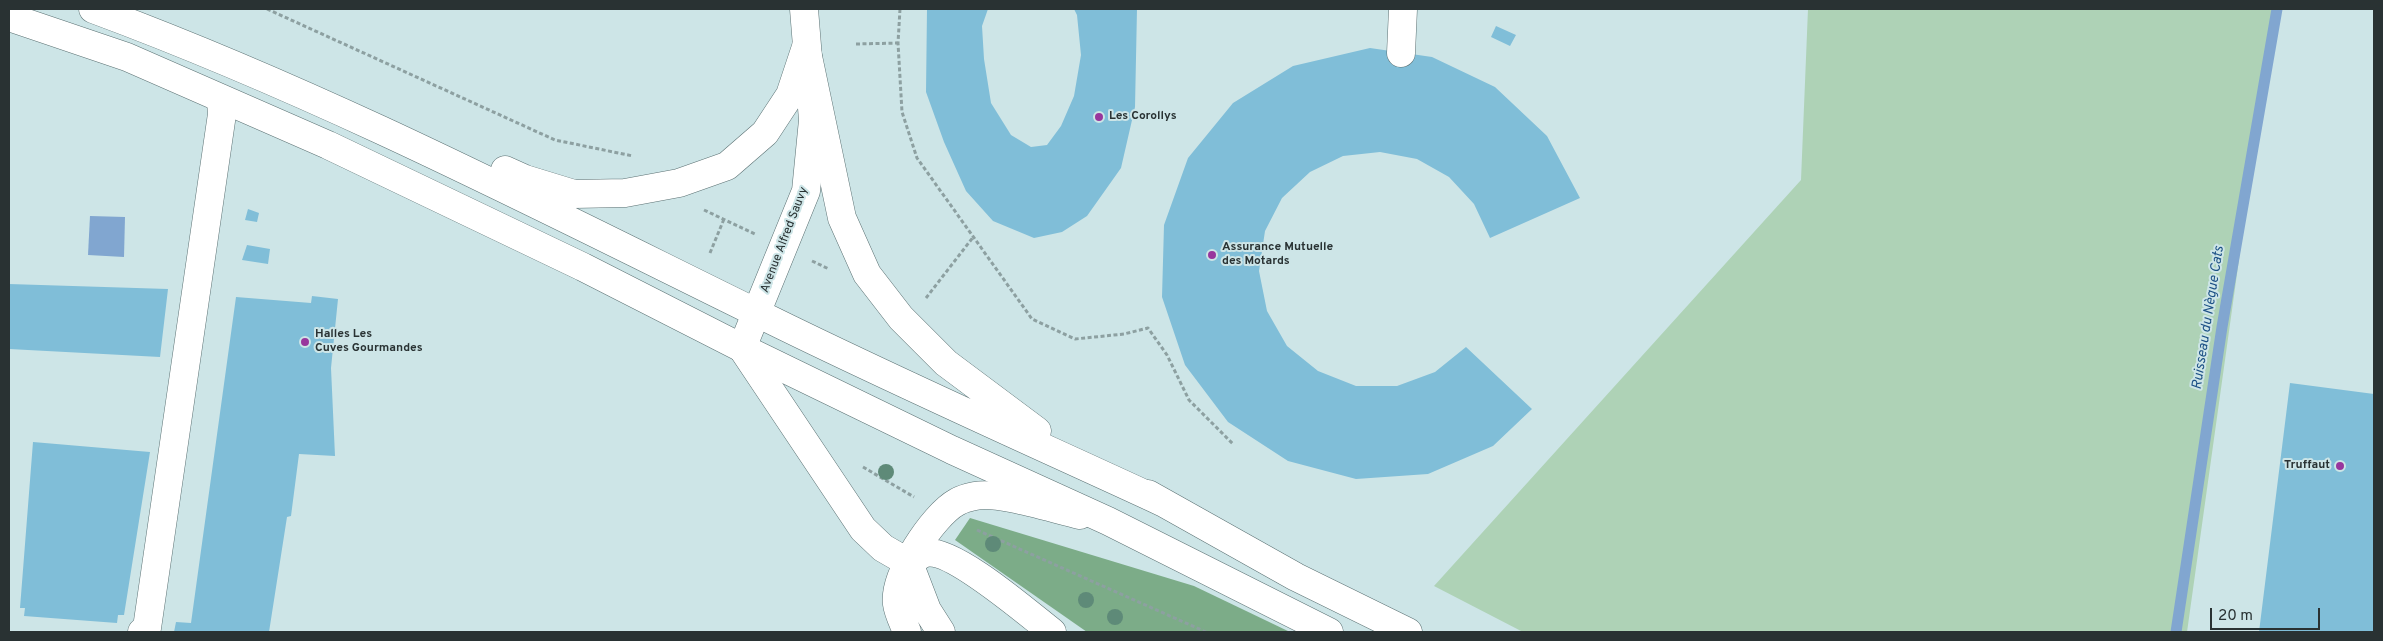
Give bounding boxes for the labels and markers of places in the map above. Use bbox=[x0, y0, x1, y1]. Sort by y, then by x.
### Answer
place label: Les Corollys bbox=[1109, 110, 1177, 124]
marker: Les Corollys bbox=[1093, 111, 1105, 123]
place label: Assurance Mutuelle des Motards bbox=[1222, 241, 1333, 269]
marker: Assurance Mutuelle des Motards bbox=[1206, 249, 1218, 261]
place label: Halles Les Cuves Gourmandes bbox=[315, 328, 423, 356]
marker: Halles Les Cuves Gourmandes bbox=[299, 336, 311, 348]
place label: Truffaut bbox=[2284, 459, 2330, 473]
marker: Truffaut bbox=[2334, 460, 2346, 472]

